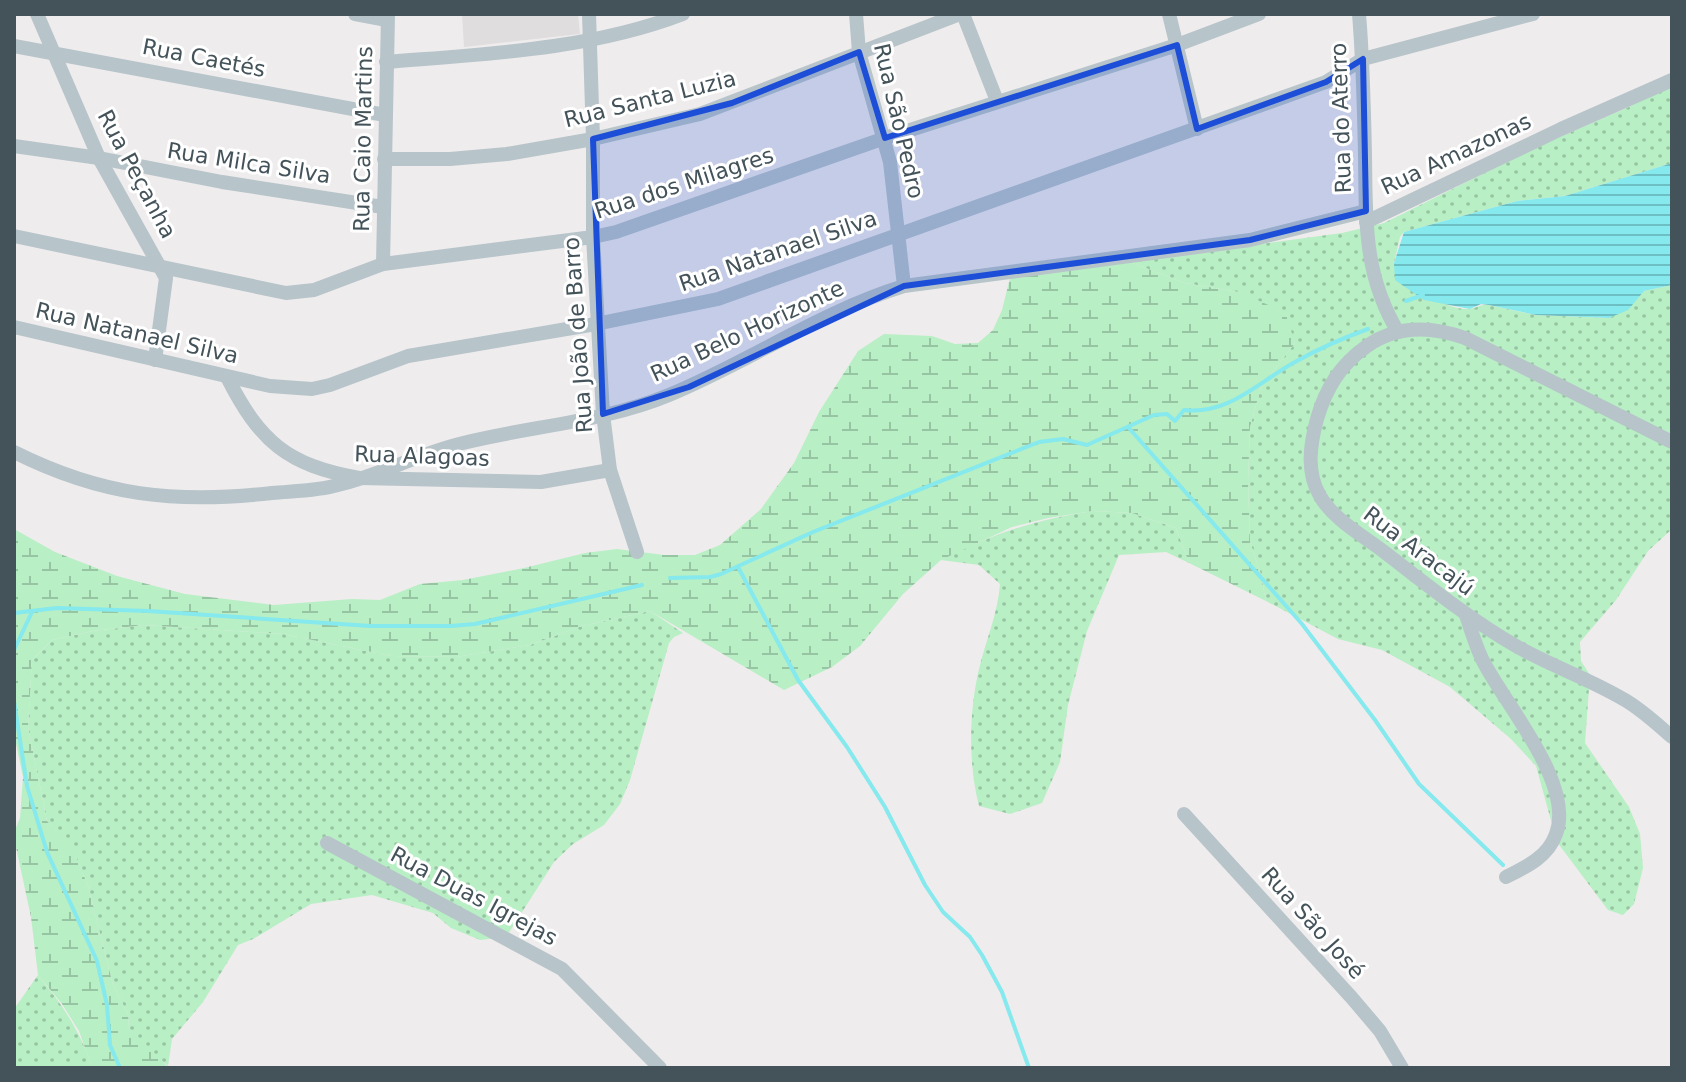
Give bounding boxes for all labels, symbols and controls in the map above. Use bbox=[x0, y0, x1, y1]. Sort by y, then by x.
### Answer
street label: Rua Caetés bbox=[140, 34, 268, 82]
street label: Rua São Pedro bbox=[869, 41, 929, 201]
street label: Rua do Aterro bbox=[1326, 42, 1356, 194]
street label: Rua Caio Martins bbox=[349, 46, 377, 232]
street label: Rua Santa Luzia bbox=[562, 66, 738, 132]
street label: Rua Peçanha bbox=[93, 106, 181, 242]
street label: Rua Amazonas bbox=[1377, 108, 1535, 200]
street label: Rua Milca Silva bbox=[165, 138, 333, 188]
street label: Rua dos Milagres bbox=[591, 142, 777, 224]
street label: Rua Natanael Silva bbox=[676, 205, 880, 297]
street label: Rua João de Barro bbox=[559, 236, 597, 434]
street label: Rua Belo Horizonte bbox=[646, 275, 848, 387]
street label: Rua Natanael Silva bbox=[33, 297, 241, 369]
street label: Rua Alagoas bbox=[354, 441, 490, 471]
street label: Rua Aracajú bbox=[1359, 501, 1479, 601]
street label: Rua Duas Igrejas bbox=[386, 842, 562, 950]
street label: Rua São José bbox=[1256, 862, 1370, 984]

